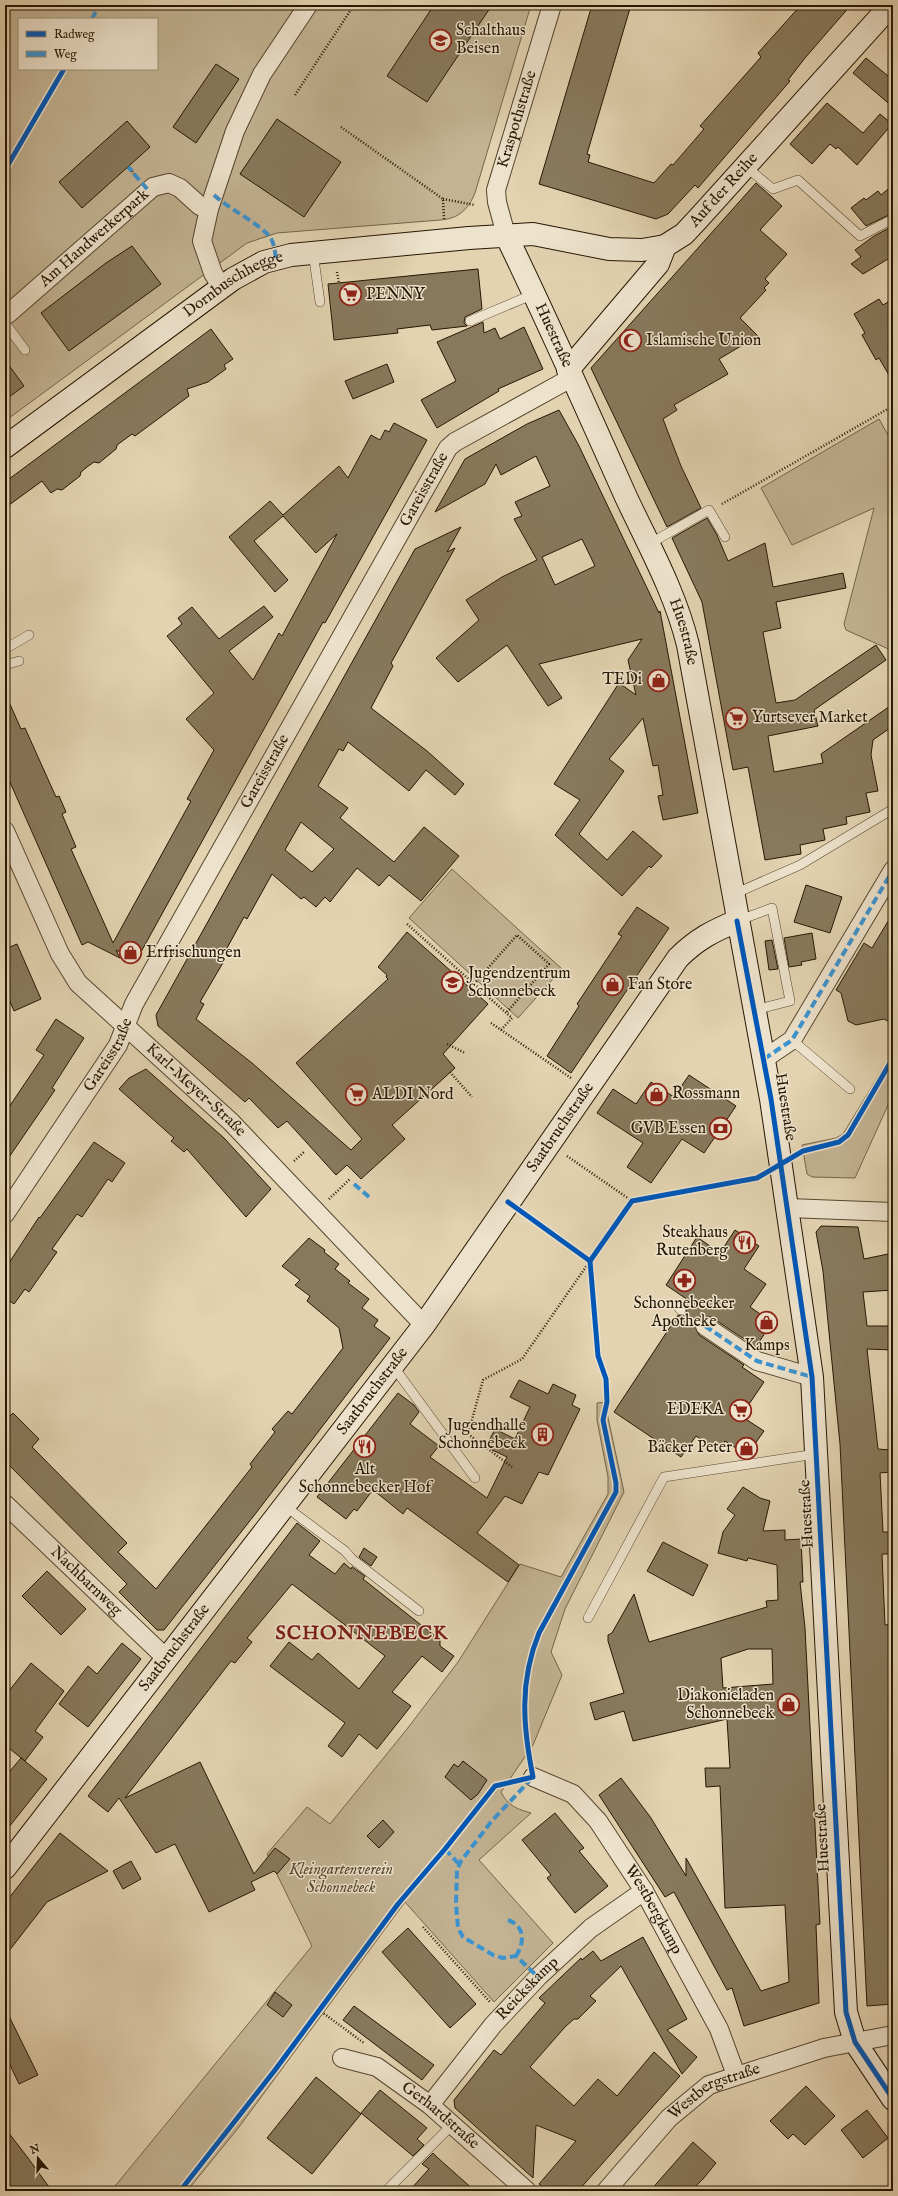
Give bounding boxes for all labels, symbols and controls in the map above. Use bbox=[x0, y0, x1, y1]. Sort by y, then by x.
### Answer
legend bbox=[18, 18, 158, 70]
place label: Schalthaus Beisen bbox=[456, 21, 526, 59]
text: Radweg bbox=[54, 27, 95, 42]
school or university icon: Schalthaus Beisen bbox=[427, 27, 453, 53]
text: Weg bbox=[54, 47, 77, 62]
street label: Kraspothstraße bbox=[493, 68, 542, 171]
street label: Auf der Reihe bbox=[685, 149, 763, 232]
street label: Am Handwerkerpark bbox=[35, 184, 154, 292]
street label: Dornbuschhegge bbox=[179, 247, 285, 322]
supermarket icon: PENNY bbox=[337, 282, 363, 308]
place label: PENNY bbox=[366, 285, 426, 305]
street label: Huestraße bbox=[530, 300, 577, 371]
mosque icon: Islamische Union bbox=[618, 328, 644, 354]
place label: Islamische Union bbox=[646, 331, 762, 351]
street label: Gareisstraße bbox=[396, 449, 453, 530]
street label: Huestraße bbox=[664, 596, 702, 667]
shop icon: TEDi bbox=[645, 667, 671, 693]
place label: TEDi bbox=[602, 670, 642, 690]
supermarket icon: Yurtsever Market bbox=[724, 705, 750, 731]
place label: Yurtsever Market bbox=[752, 708, 868, 728]
street label: Gareisstraße bbox=[236, 731, 294, 813]
shop icon: Erfrischungen bbox=[118, 940, 144, 966]
place label: Erfrischungen bbox=[146, 943, 242, 963]
place label: Jugendzentrum Schonnebeck bbox=[466, 964, 571, 1002]
school or university icon: Jugendzentrum Schonnebeck bbox=[440, 970, 466, 996]
shop icon: Fan Store bbox=[599, 972, 625, 998]
place label: Fan Store bbox=[628, 975, 692, 995]
street label: Gareisstraße bbox=[79, 1015, 137, 1096]
street label: Karl-Meyer-Straße bbox=[141, 1039, 250, 1141]
street label: Huestraße bbox=[770, 1072, 800, 1142]
street label: Saatbruchstraße bbox=[523, 1079, 599, 1176]
shop icon: Rossmann bbox=[644, 1081, 670, 1107]
supermarket icon: ALDI Nord bbox=[343, 1082, 369, 1108]
place label: Rossmann bbox=[672, 1084, 741, 1104]
place label: ALDI Nord bbox=[371, 1085, 454, 1105]
bank icon: GVB Essen bbox=[708, 1116, 734, 1142]
place label: GVB Essen bbox=[631, 1119, 706, 1139]
place label: Steakhaus Rutenberg bbox=[656, 1223, 728, 1261]
restaurant icon: Steakhaus Rutenberg bbox=[731, 1229, 757, 1255]
pharmacy icon: Schonnebecker Apotheke bbox=[671, 1267, 697, 1293]
place label: Schonnebecker Apotheke bbox=[634, 1294, 735, 1332]
shop icon: Kamps bbox=[754, 1309, 780, 1335]
place label: Kamps bbox=[744, 1336, 790, 1356]
street label: Saatbruchstraße bbox=[333, 1344, 413, 1439]
supermarket icon: EDEKA bbox=[727, 1397, 753, 1423]
place label: EDEKA bbox=[667, 1400, 725, 1420]
place label: Jugendhalle Schonnebeck bbox=[438, 1416, 526, 1454]
building icon: Jugendhalle Schonnebeck bbox=[529, 1422, 555, 1448]
restaurant icon: Alt Schonnebecker Hof bbox=[352, 1433, 378, 1459]
shop icon: Bäcker Peter bbox=[734, 1435, 760, 1461]
place label: Bäcker Peter bbox=[647, 1438, 732, 1458]
place label: Alt Schonnebecker Hof bbox=[299, 1460, 434, 1498]
street label: Huestraße bbox=[795, 1479, 819, 1549]
street label: Nachbarnweg bbox=[46, 1542, 126, 1621]
street label: Saatbruchstraße bbox=[135, 1600, 215, 1696]
district label: SCHONNEBECK bbox=[275, 1621, 449, 1646]
place label: Diakonieladen Schonnebeck bbox=[677, 1686, 774, 1724]
shop icon: Diakonieladen Schonnebeck bbox=[776, 1692, 802, 1718]
street label: Huestraße bbox=[811, 1803, 835, 1873]
park label: Kleingartenverein Schonnebeck bbox=[288, 1860, 393, 1898]
street label: Westbergkamp bbox=[620, 1861, 687, 1958]
street label: Reickskamp bbox=[492, 1952, 563, 2025]
street label: Westbergstraße bbox=[664, 2059, 763, 2124]
street label: Gerhardstraße bbox=[397, 2078, 483, 2154]
north arrow bbox=[18, 2138, 58, 2178]
text: N bbox=[27, 2141, 42, 2158]

